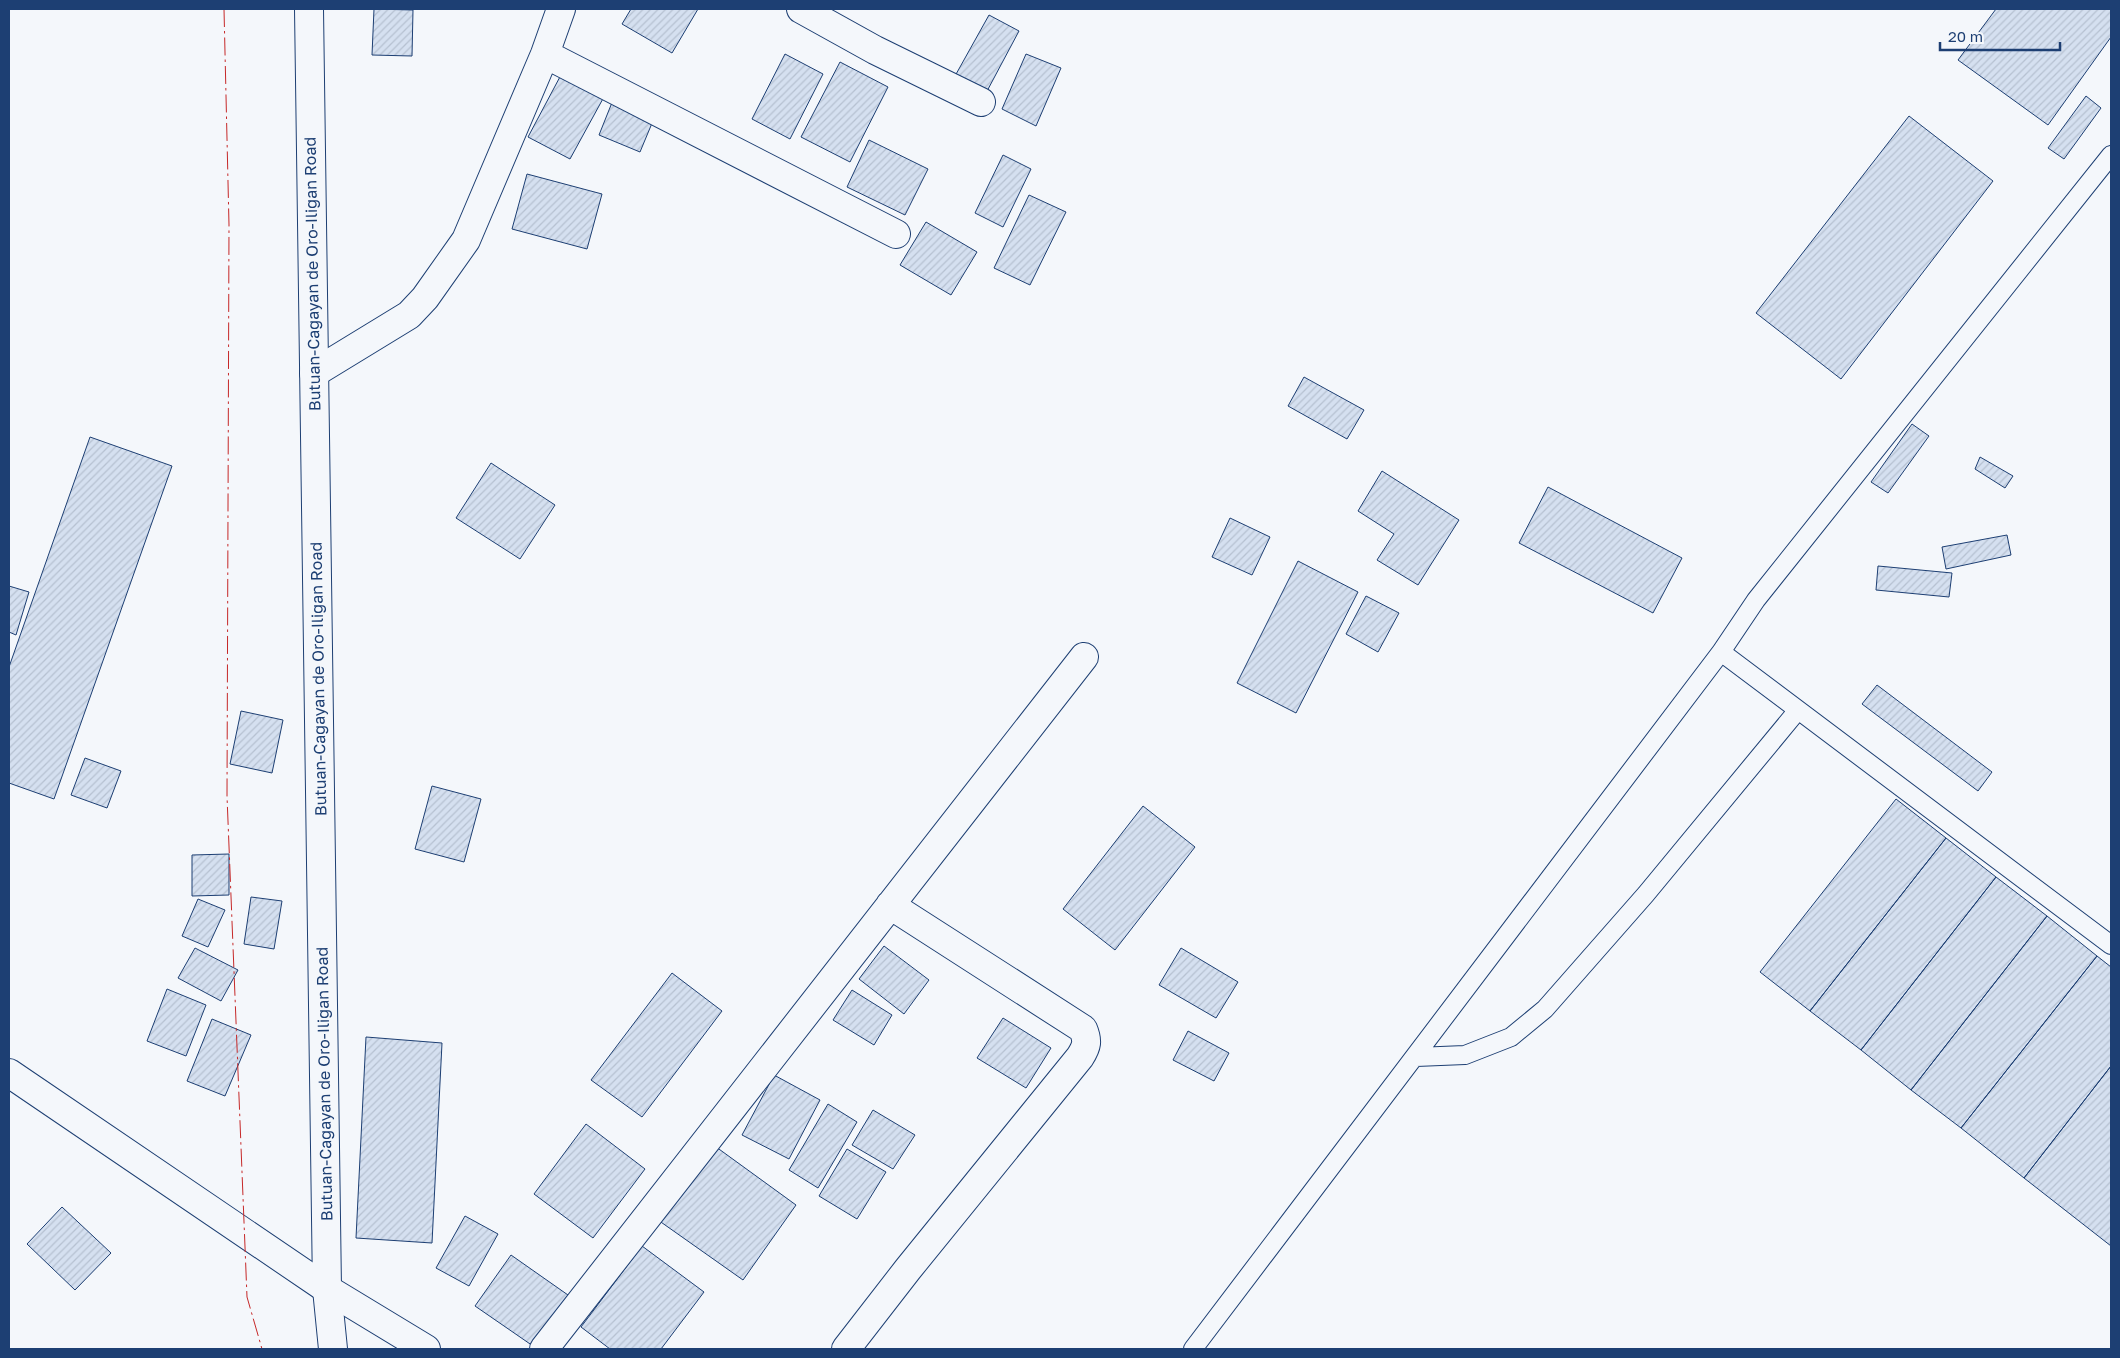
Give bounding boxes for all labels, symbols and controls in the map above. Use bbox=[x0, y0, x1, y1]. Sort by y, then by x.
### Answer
scale bar bbox=[1940, 20, 2060, 52]
text: 20 m bbox=[1948, 27, 1983, 45]
street label: Butuan-Cagayan de Oro-Iligan Road bbox=[300, 137, 324, 411]
street label: Butuan-Cagayan de Oro-Iligan Road bbox=[306, 542, 330, 816]
street label: Butuan-Cagayan de Oro-Iligan Road bbox=[312, 947, 336, 1221]

